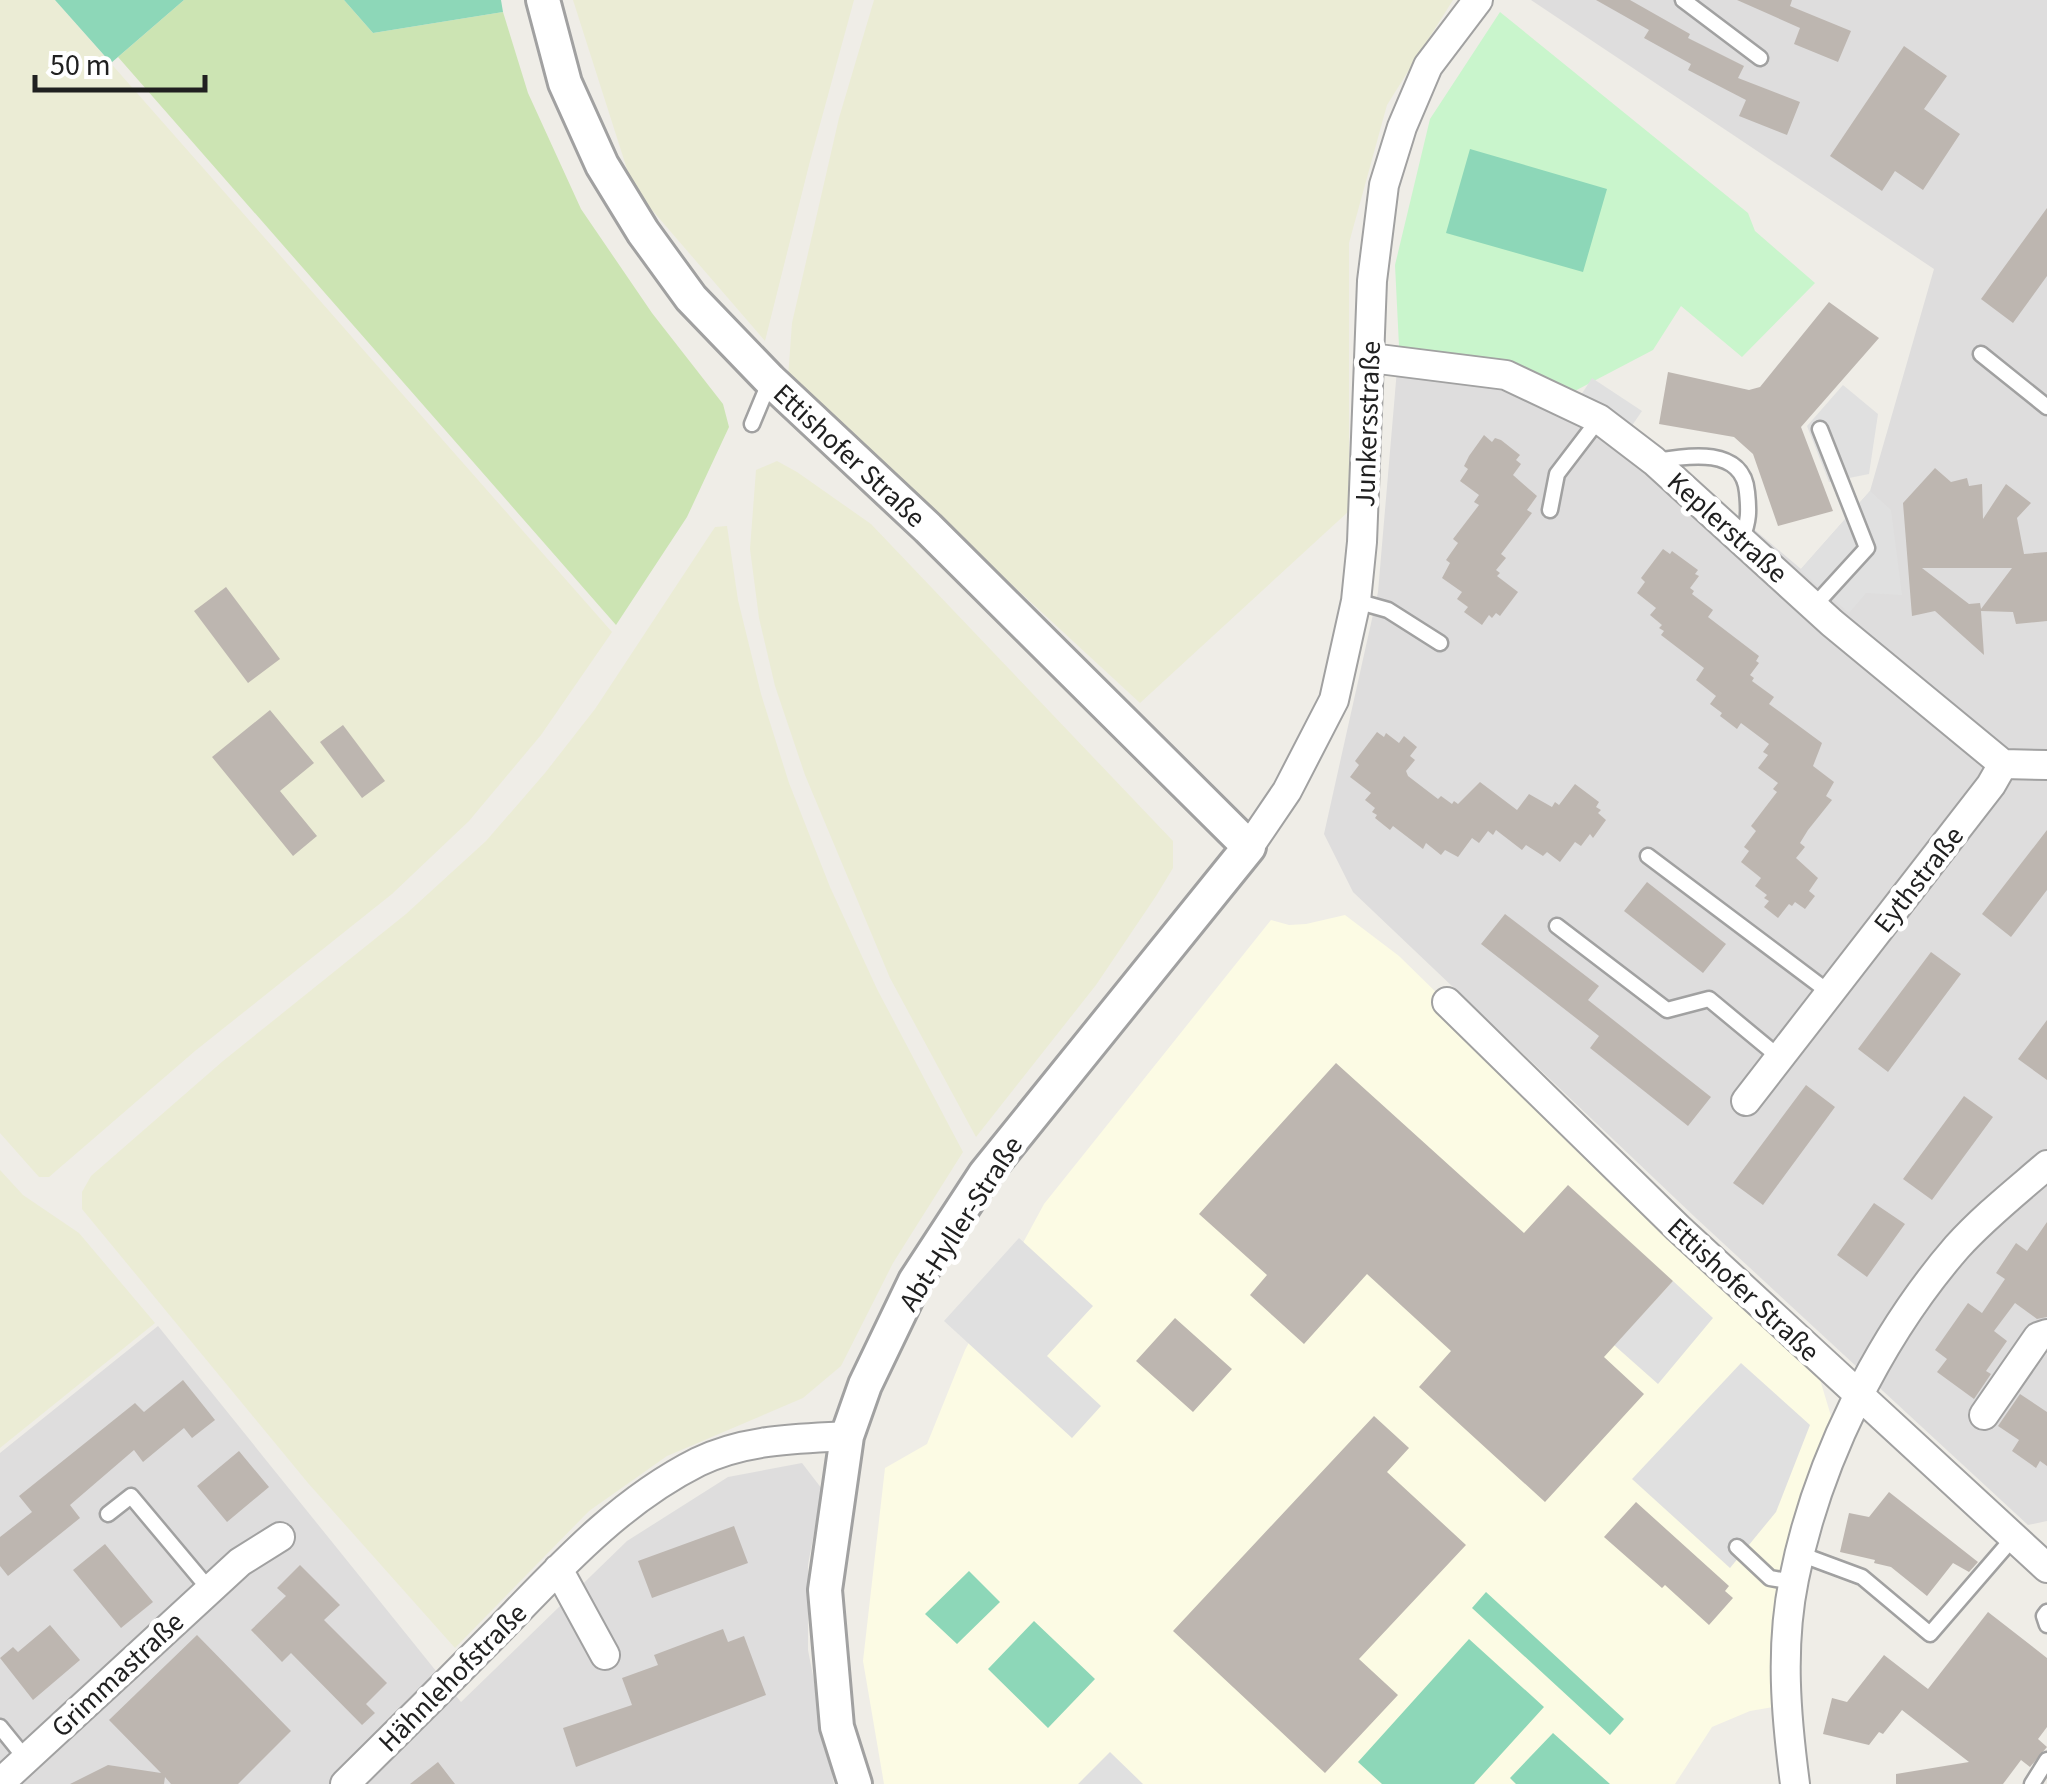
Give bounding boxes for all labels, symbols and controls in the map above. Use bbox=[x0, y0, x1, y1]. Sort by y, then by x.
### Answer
scale bar bbox=[35, 30, 205, 92]
text: 50 m bbox=[50, 44, 111, 87]
street label: Junkersstraße bbox=[1345, 340, 1391, 508]
street label: Ettishofer Straße bbox=[764, 374, 934, 537]
street label: Keplerstraße bbox=[1658, 463, 1796, 593]
street label: Eythstraße bbox=[1864, 818, 1973, 942]
street label: Abt-Hyller-Straße bbox=[889, 1128, 1032, 1319]
street label: Ettishofer Straße bbox=[1658, 1208, 1828, 1371]
street label: Hähnlehofstraße bbox=[369, 1594, 536, 1761]
street label: Grimmastraße bbox=[43, 1603, 193, 1747]

